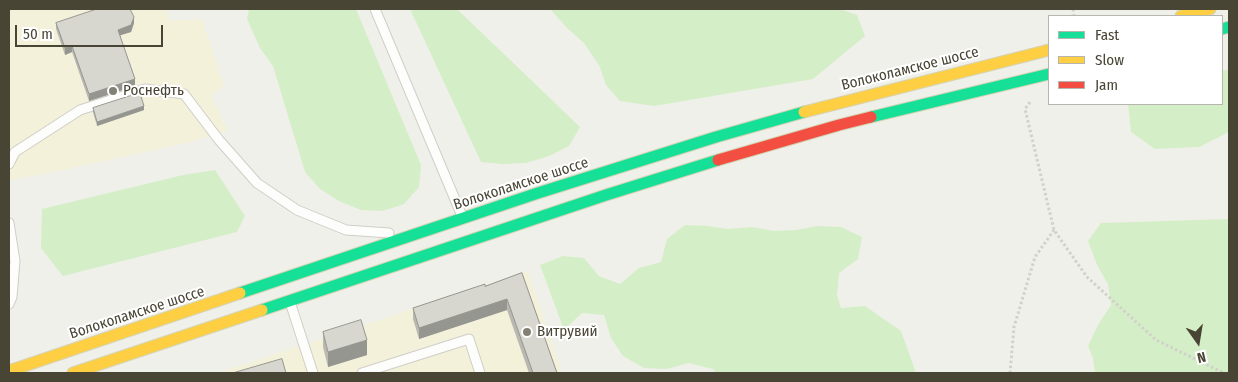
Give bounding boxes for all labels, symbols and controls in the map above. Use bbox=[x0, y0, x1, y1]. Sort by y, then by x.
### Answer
scale bar bbox=[18, 15, 165, 47]
legend bbox=[1048, 15, 1223, 105]
text: 50 m bbox=[23, 25, 53, 43]
text: Fast bbox=[1095, 26, 1119, 44]
street label: Волоколамское шоссе bbox=[840, 43, 980, 95]
text: Slow bbox=[1095, 51, 1124, 69]
text: Jam bbox=[1095, 76, 1118, 94]
place label: Роснефть bbox=[123, 82, 184, 100]
marker: Роснефть bbox=[107, 85, 119, 97]
street label: Волоколамское шоссе bbox=[451, 154, 591, 214]
street label: Волоколамское шоссе bbox=[67, 283, 207, 343]
north arrow bbox=[1173, 317, 1223, 367]
place label: Витрувий bbox=[537, 323, 598, 341]
marker: Витрувий bbox=[521, 326, 533, 338]
text: N bbox=[1195, 348, 1207, 366]

